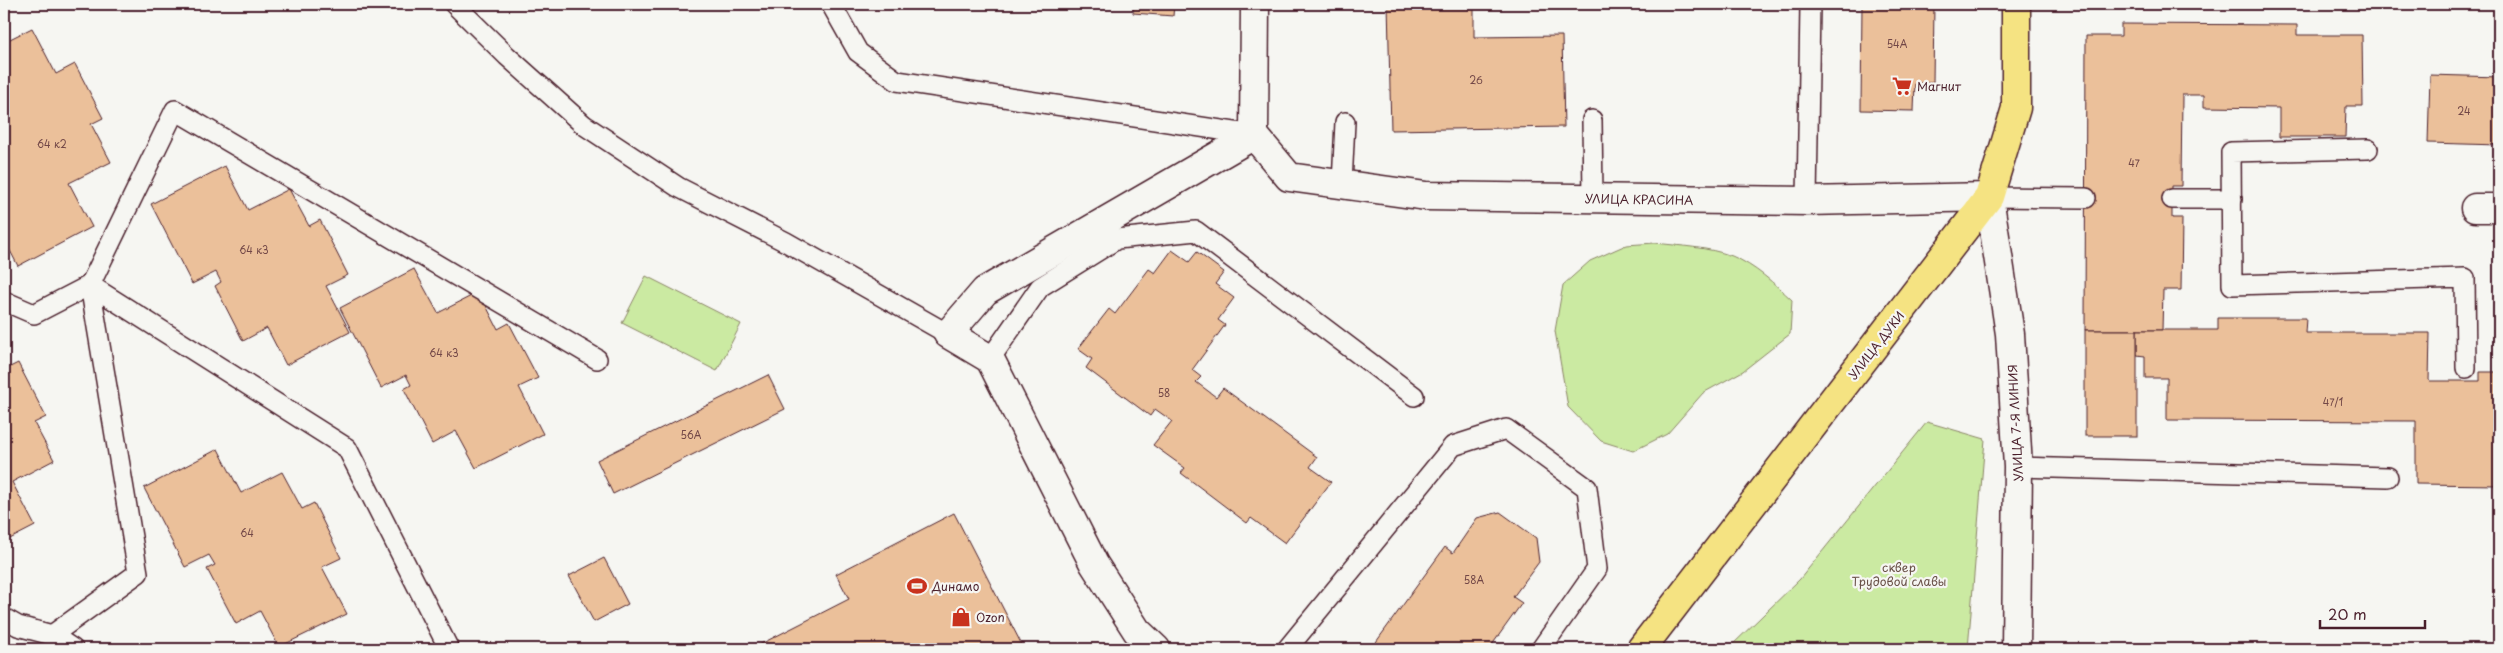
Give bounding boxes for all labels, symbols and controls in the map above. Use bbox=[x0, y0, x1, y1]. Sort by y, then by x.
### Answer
house number: 54А bbox=[1887, 36, 1908, 51]
house number: 26 bbox=[1469, 72, 1483, 87]
supermarket icon: Магнит bbox=[1891, 75, 1913, 97]
place label: Магнит bbox=[1917, 77, 1962, 95]
house number: 24 bbox=[2457, 103, 2471, 118]
house number: 64 к2 bbox=[37, 136, 67, 151]
house number: 47 bbox=[2128, 155, 2141, 170]
street label: УЛИЦА КРАСИНА bbox=[1585, 189, 1693, 209]
house number: 64 к3 bbox=[239, 242, 269, 257]
street label: УЛИЦА ДУКИ bbox=[1844, 307, 1908, 383]
house number: 64 к3 bbox=[429, 345, 459, 360]
street label: УЛИЦА 7-Я ЛИНИЯ bbox=[2003, 364, 2027, 482]
house number: 58 bbox=[1158, 385, 1170, 400]
house number: 47/1 bbox=[2323, 394, 2343, 409]
house number: 56А bbox=[680, 427, 702, 442]
house number: 64 bbox=[240, 525, 254, 540]
park label: сквер Трудовой славы bbox=[1852, 558, 1946, 590]
house number: 58А bbox=[1464, 572, 1485, 587]
sports icon: Динамо bbox=[906, 575, 928, 597]
place label: Динамо bbox=[931, 577, 980, 595]
scale bar bbox=[2320, 598, 2426, 630]
text: 20 m bbox=[2328, 602, 2367, 625]
shop icon: Ozon bbox=[950, 606, 972, 628]
place label: Ozon bbox=[976, 608, 1005, 626]

